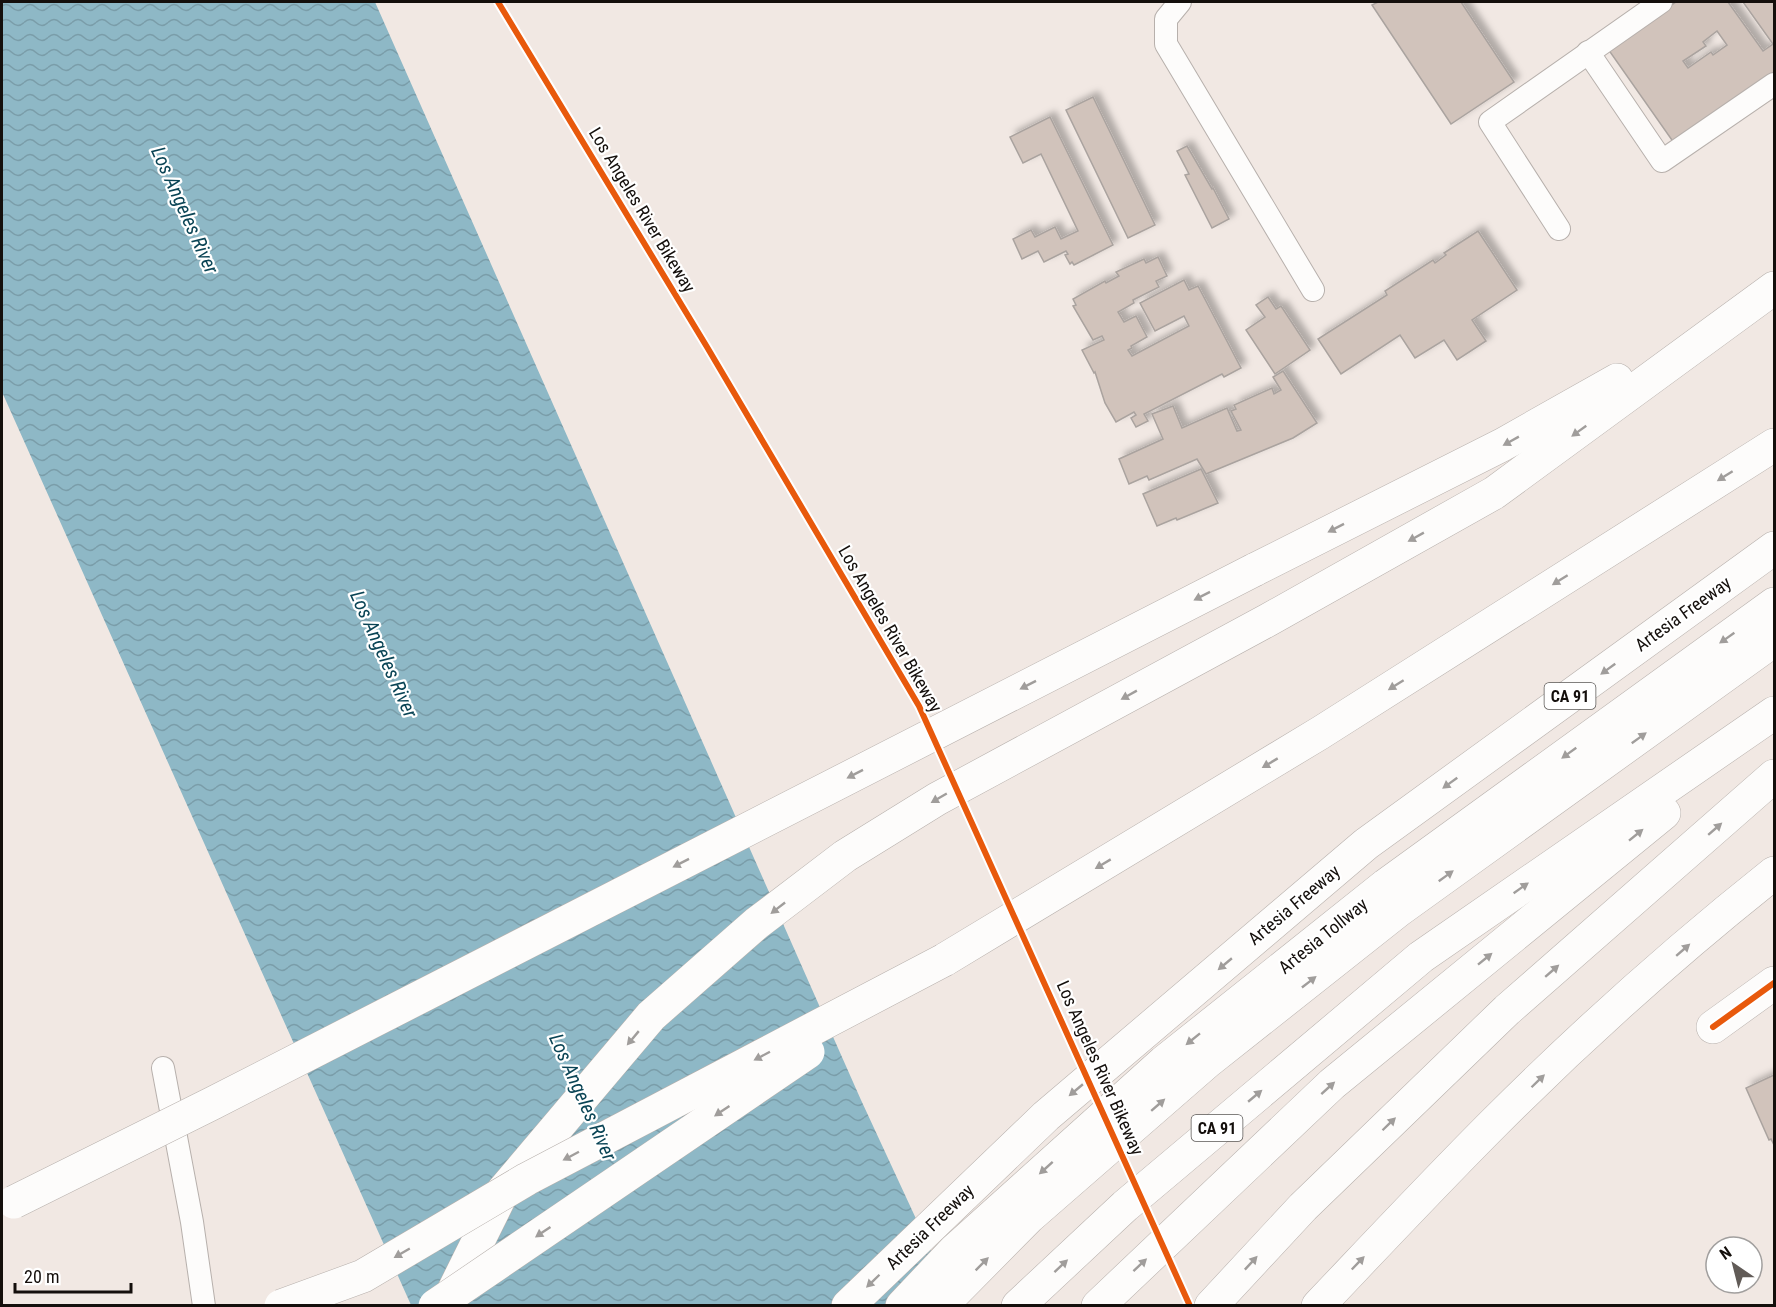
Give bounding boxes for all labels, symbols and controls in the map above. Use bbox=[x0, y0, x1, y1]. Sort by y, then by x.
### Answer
street label: Los Angeles River Bikeway bbox=[585, 123, 700, 296]
water label: Los Angeles River bbox=[146, 143, 224, 278]
one-way arrow bbox=[1571, 424, 1587, 437]
one-way arrow bbox=[1502, 436, 1519, 446]
one-way arrow bbox=[1717, 470, 1733, 481]
one-way arrow bbox=[1328, 524, 1345, 533]
one-way arrow bbox=[1407, 532, 1424, 542]
street label: Los Angeles River Bikeway bbox=[834, 542, 947, 716]
street label: Artesia Freeway bbox=[1631, 571, 1735, 655]
one-way arrow bbox=[1552, 575, 1568, 586]
water label: Los Angeles River bbox=[345, 587, 423, 722]
one-way arrow bbox=[1193, 592, 1210, 601]
one-way arrow bbox=[1719, 632, 1735, 644]
one-way arrow bbox=[1601, 662, 1616, 674]
one-way arrow bbox=[1388, 679, 1404, 690]
one-way arrow bbox=[1020, 681, 1037, 690]
road number: CA 91 bbox=[1544, 683, 1596, 709]
one-way arrow bbox=[1120, 690, 1137, 700]
one-way arrow bbox=[1631, 732, 1646, 744]
one-way arrow bbox=[1561, 746, 1576, 758]
one-way arrow bbox=[1262, 757, 1278, 768]
one-way arrow bbox=[846, 769, 863, 779]
one-way arrow bbox=[1443, 777, 1459, 789]
one-way arrow bbox=[931, 793, 947, 804]
one-way arrow bbox=[1707, 823, 1722, 836]
one-way arrow bbox=[1628, 829, 1644, 842]
one-way arrow bbox=[673, 858, 690, 868]
one-way arrow bbox=[1095, 858, 1111, 869]
street label: Artesia Freeway bbox=[1243, 860, 1344, 949]
one-way arrow bbox=[1438, 870, 1454, 882]
one-way arrow bbox=[1513, 883, 1529, 894]
street label: Artesia Tollway bbox=[1274, 893, 1372, 978]
one-way arrow bbox=[770, 901, 786, 914]
one-way arrow bbox=[1675, 943, 1690, 957]
one-way arrow bbox=[1478, 953, 1493, 966]
one-way arrow bbox=[1218, 957, 1233, 970]
one-way arrow bbox=[1544, 965, 1559, 978]
one-way arrow bbox=[1301, 975, 1317, 988]
street label: Los Angeles River Bikeway bbox=[1053, 977, 1149, 1159]
water label: Los Angeles River bbox=[544, 1030, 622, 1165]
one-way arrow bbox=[627, 1030, 640, 1045]
one-way arrow bbox=[1185, 1033, 1201, 1046]
one-way arrow bbox=[753, 1051, 770, 1061]
one-way arrow bbox=[1531, 1074, 1546, 1088]
one-way arrow bbox=[1321, 1082, 1335, 1096]
one-way arrow bbox=[1069, 1083, 1084, 1096]
one-way arrow bbox=[1247, 1090, 1262, 1103]
one-way arrow bbox=[1150, 1099, 1165, 1112]
one-way arrow bbox=[714, 1105, 730, 1116]
road number: CA 91 bbox=[1192, 1115, 1242, 1141]
one-way arrow bbox=[1381, 1118, 1395, 1132]
one-way arrow bbox=[562, 1151, 580, 1161]
one-way arrow bbox=[1039, 1161, 1054, 1175]
street label: Artesia Freeway bbox=[882, 1179, 978, 1274]
one-way arrow bbox=[535, 1226, 551, 1237]
north arrow bbox=[1704, 1235, 1764, 1295]
text: N bbox=[1716, 1243, 1735, 1264]
one-way arrow bbox=[393, 1248, 410, 1258]
one-way arrow bbox=[1244, 1255, 1258, 1270]
scale bar bbox=[15, 1256, 130, 1294]
one-way arrow bbox=[975, 1257, 990, 1271]
one-way arrow bbox=[1351, 1257, 1365, 1271]
one-way arrow bbox=[1132, 1258, 1147, 1272]
one-way arrow bbox=[1053, 1259, 1067, 1273]
text: 20 m bbox=[24, 1266, 59, 1287]
one-way arrow bbox=[866, 1274, 881, 1288]

